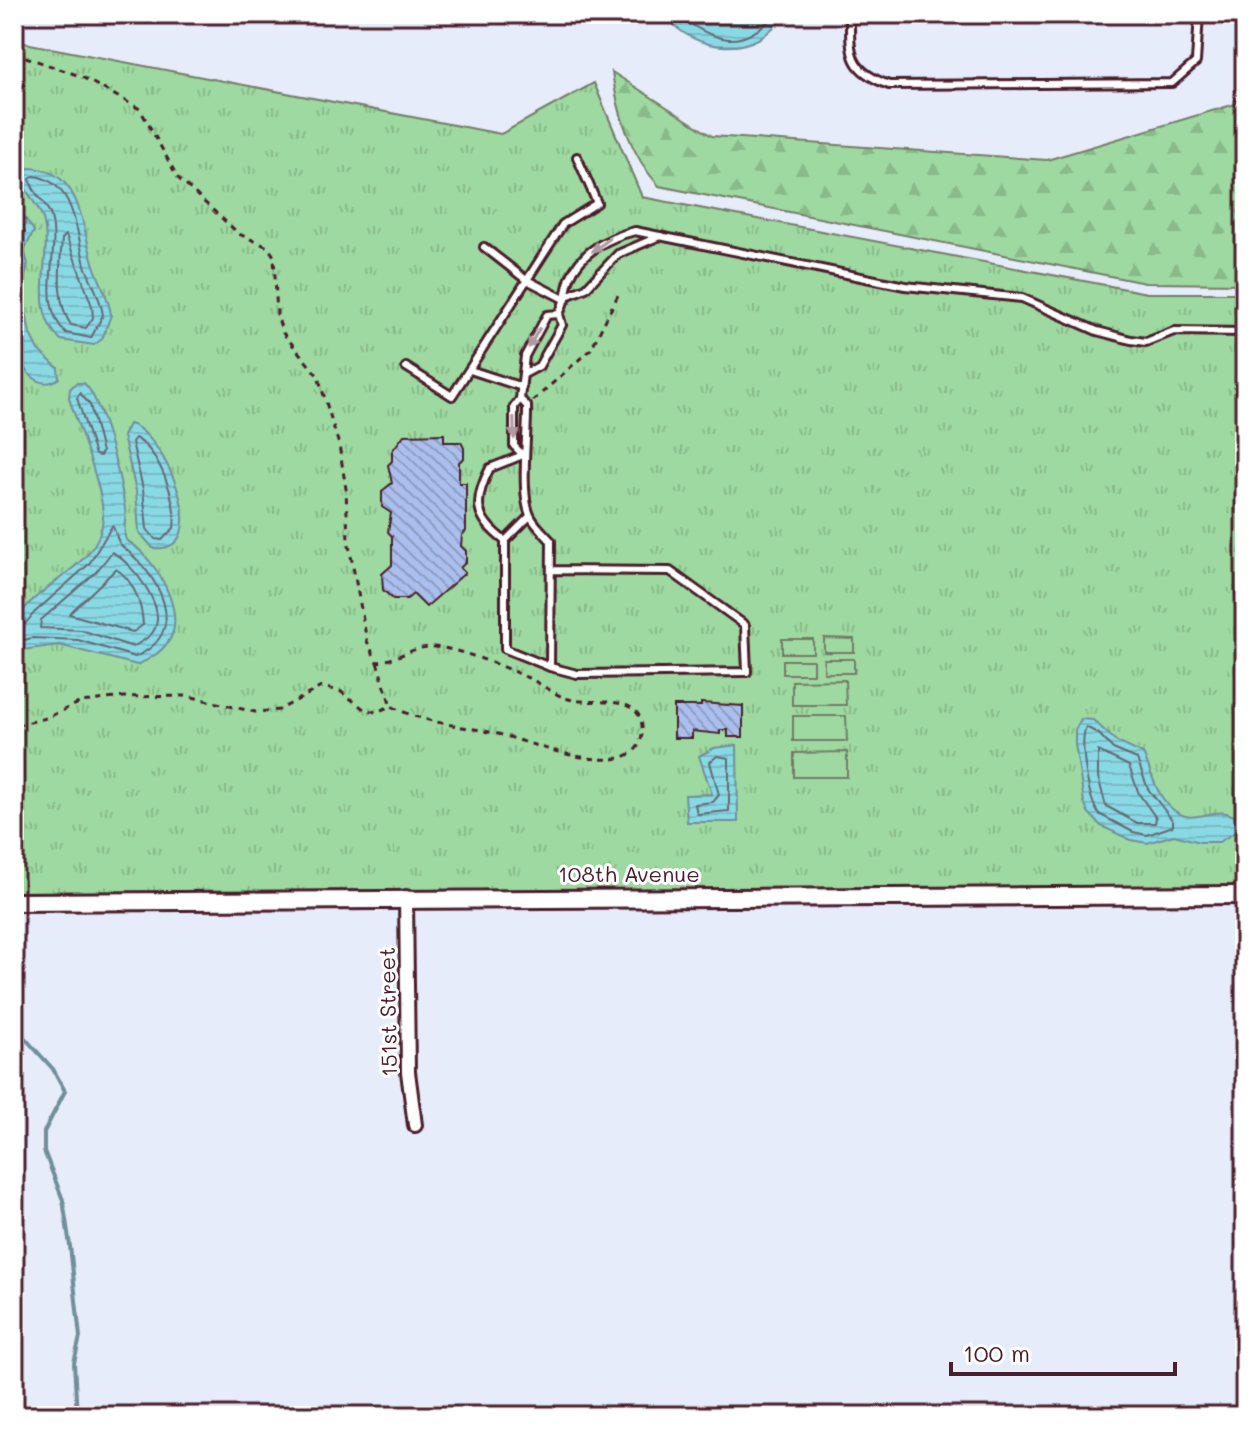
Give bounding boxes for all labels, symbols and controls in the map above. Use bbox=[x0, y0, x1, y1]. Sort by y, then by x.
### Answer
one-way arrow bbox=[590, 237, 612, 253]
one-way arrow bbox=[527, 327, 541, 350]
one-way arrow bbox=[508, 416, 520, 441]
street label: 108th Avenue bbox=[558, 859, 700, 888]
street label: 151st Street bbox=[372, 947, 403, 1077]
scale bar bbox=[951, 1326, 1175, 1376]
text: 100 m bbox=[963, 1337, 1030, 1368]

